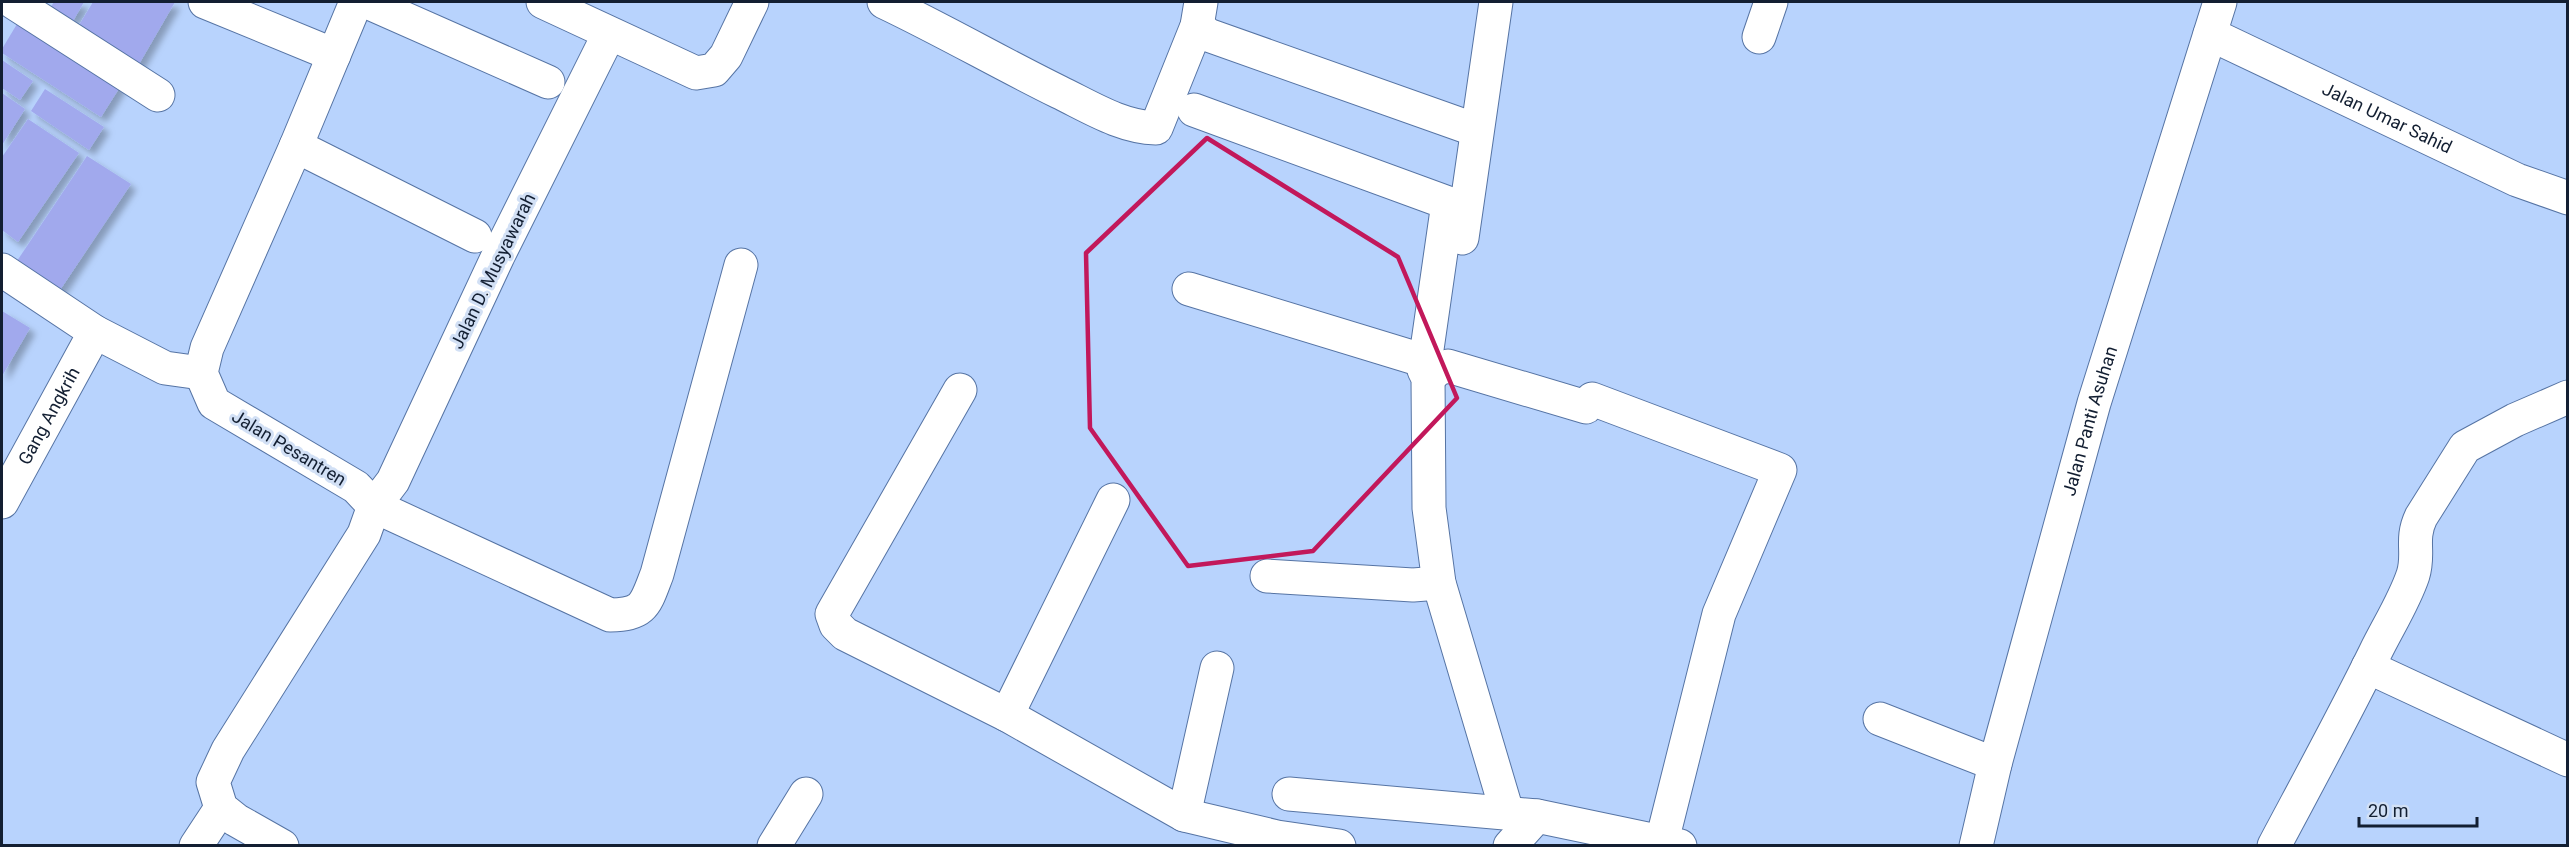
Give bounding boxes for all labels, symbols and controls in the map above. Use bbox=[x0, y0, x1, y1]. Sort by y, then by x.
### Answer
street label: Jalan Umar Sahid bbox=[2319, 78, 2455, 158]
street label: Jalan D. Musyawarah bbox=[446, 190, 539, 352]
street label: Jalan Panti Asuhan bbox=[2058, 344, 2121, 498]
street label: Gang Angkrih bbox=[13, 363, 84, 468]
street label: Jalan Pesantren bbox=[228, 405, 350, 490]
scale bar bbox=[2359, 790, 2478, 828]
text: 20 m bbox=[2368, 800, 2408, 821]

